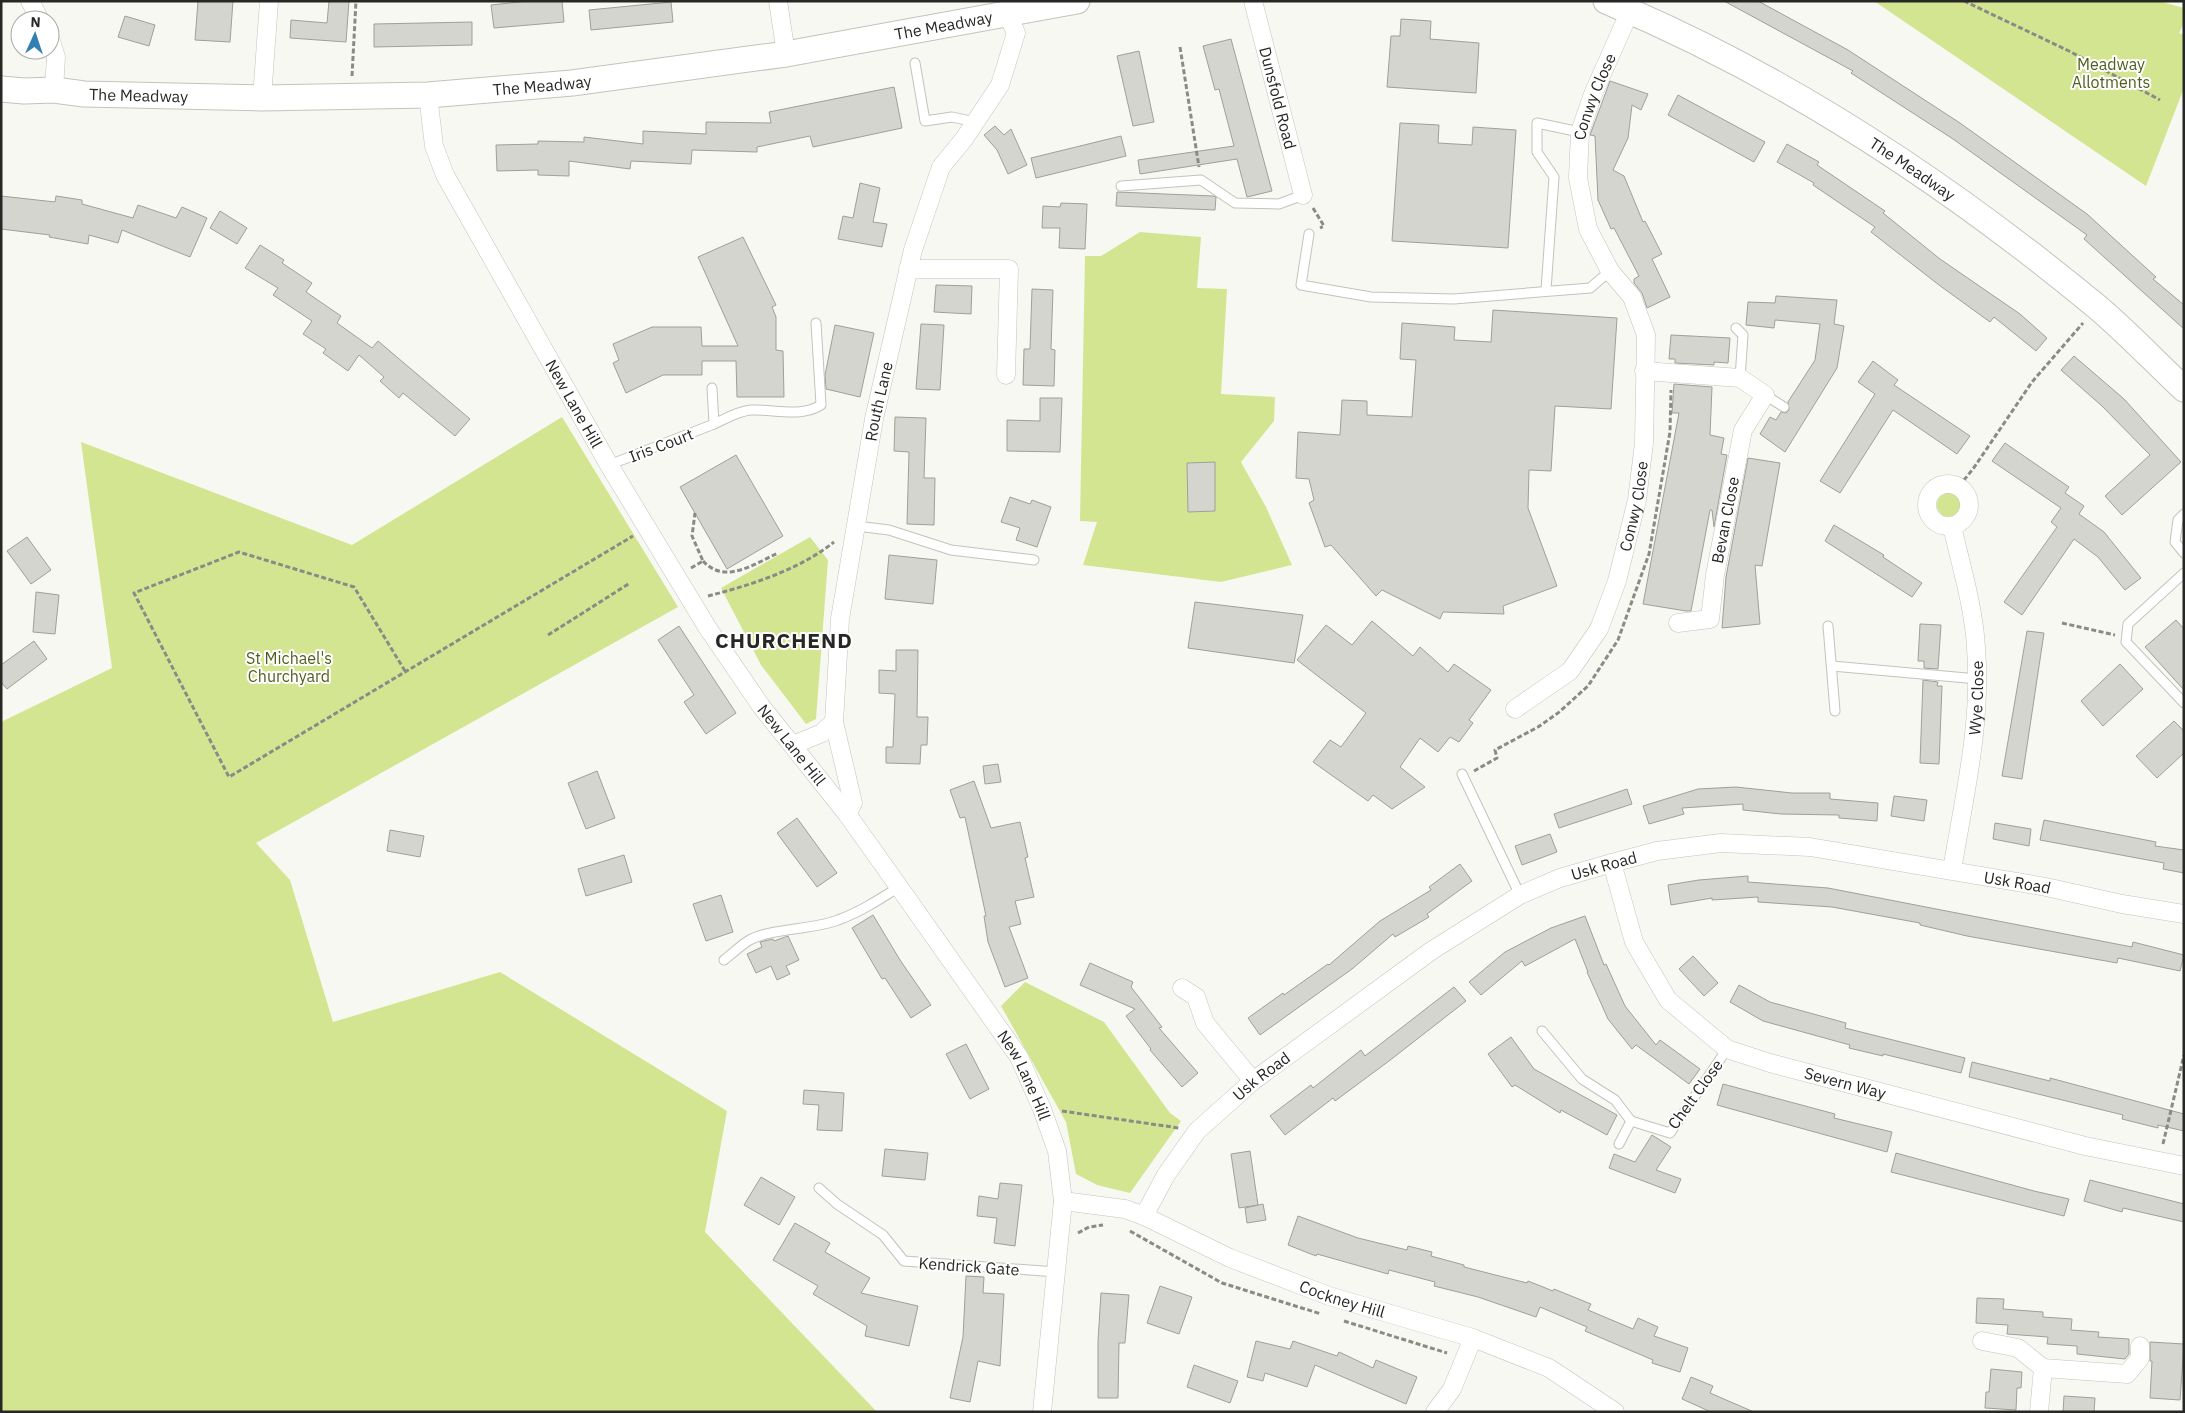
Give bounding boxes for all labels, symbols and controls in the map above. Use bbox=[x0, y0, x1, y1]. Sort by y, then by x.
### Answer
street label: The Meadway bbox=[893, 7, 994, 44]
north arrow bbox=[10, 10, 60, 60]
text: N bbox=[30, 13, 41, 31]
street label: Dunsfold Road bbox=[1255, 45, 1301, 151]
street label: Conwy Close bbox=[1570, 50, 1620, 140]
park label: Meadway Allotments bbox=[2072, 54, 2150, 92]
street label: The Meadway bbox=[492, 70, 593, 100]
street label: The Meadway bbox=[89, 84, 188, 106]
street label: The Meadway bbox=[1866, 133, 1959, 205]
street label: New Lane Hill bbox=[541, 356, 607, 451]
street label: Routh Lane bbox=[860, 359, 897, 443]
street label: Iris Court bbox=[626, 424, 696, 466]
street label: Conwy Close bbox=[1615, 460, 1652, 553]
street label: Bevan Close bbox=[1707, 475, 1743, 565]
district label: CHURCHEND bbox=[715, 626, 853, 654]
park label: St Michael's Churchyard bbox=[246, 648, 332, 686]
street label: Wye Close bbox=[1964, 660, 1987, 736]
street label: New Lane Hill bbox=[753, 700, 830, 789]
street label: Usk Road bbox=[1568, 847, 1639, 884]
street label: Usk Road bbox=[1982, 867, 2053, 898]
street label: New Lane Hill bbox=[993, 1026, 1055, 1123]
street label: Usk Road bbox=[1228, 1047, 1294, 1105]
street label: Chelt Close bbox=[1663, 1055, 1727, 1133]
street label: Severn Way bbox=[1802, 1062, 1888, 1103]
street label: Kendrick Gate bbox=[918, 1253, 1020, 1280]
street label: Cockney Hill bbox=[1296, 1276, 1387, 1322]

